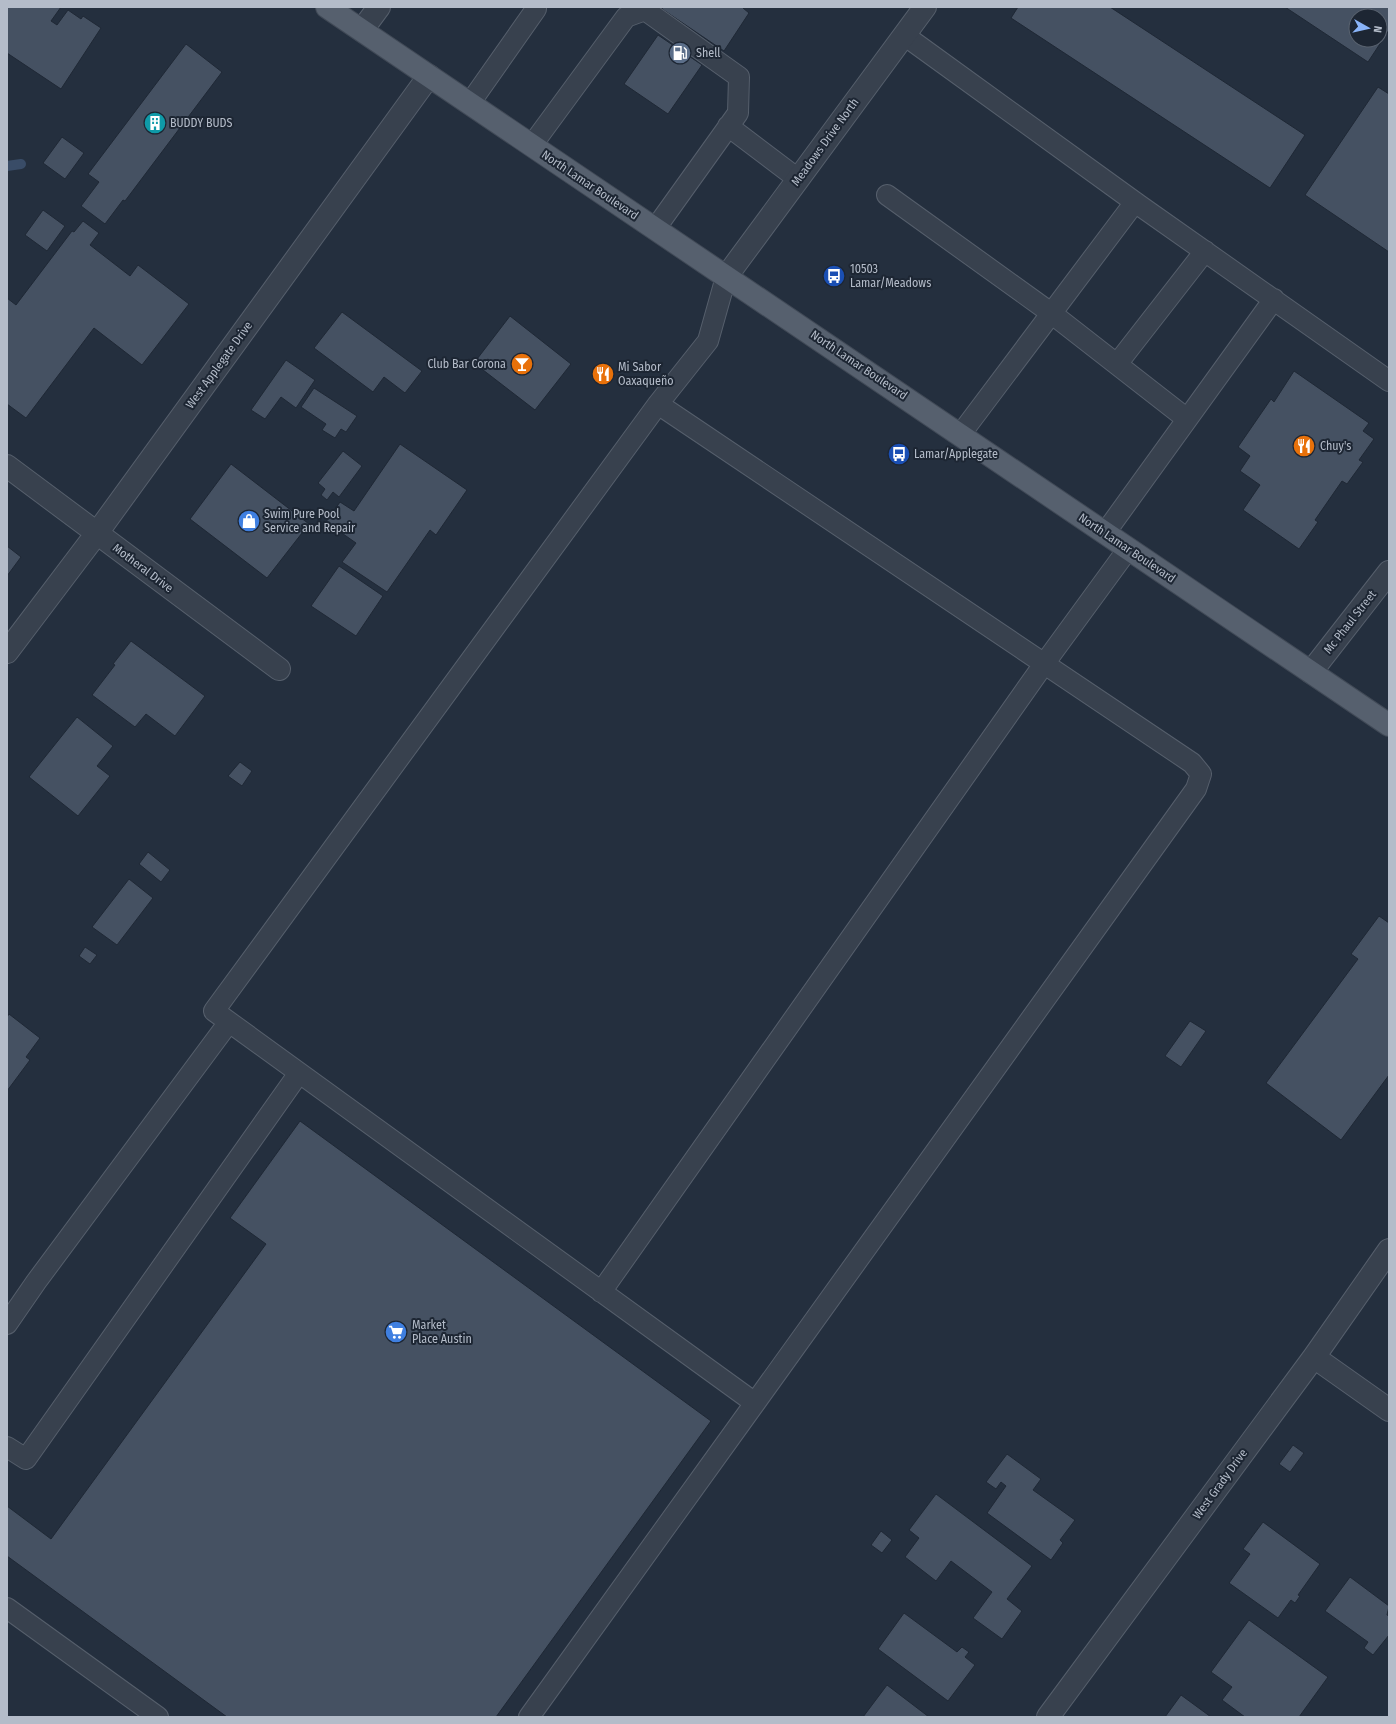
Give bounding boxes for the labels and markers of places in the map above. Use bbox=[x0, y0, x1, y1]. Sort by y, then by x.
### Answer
fuel station icon: Shell bbox=[667, 40, 693, 66]
place label: Shell bbox=[696, 46, 721, 60]
building icon: BUDDY BUDS bbox=[142, 110, 168, 136]
place label: BUDDY BUDS bbox=[170, 116, 233, 130]
place label: 10503 Lamar/Meadows bbox=[850, 262, 931, 290]
bus stop icon: 10503 Lamar/Meadows bbox=[821, 263, 847, 289]
bar icon: Club Bar Corona bbox=[509, 351, 535, 377]
place label: Club Bar Corona bbox=[427, 357, 506, 371]
place label: Mi Sabor Oaxaqueño bbox=[618, 360, 674, 388]
restaurant icon: Mi Sabor Oaxaqueño bbox=[590, 361, 616, 387]
restaurant icon: Chuy's bbox=[1291, 433, 1317, 459]
place label: Chuy's bbox=[1320, 439, 1351, 453]
bus stop icon: Lamar/Applegate bbox=[886, 441, 912, 467]
place label: Lamar/Applegate bbox=[914, 447, 998, 461]
place label: Swim Pure Pool Service and Repair bbox=[264, 507, 356, 535]
shop icon: Swim Pure Pool Service and Repair bbox=[236, 508, 262, 534]
place label: Market Place Austin bbox=[412, 1318, 472, 1346]
supermarket icon: Market Place Austin bbox=[383, 1319, 409, 1345]

